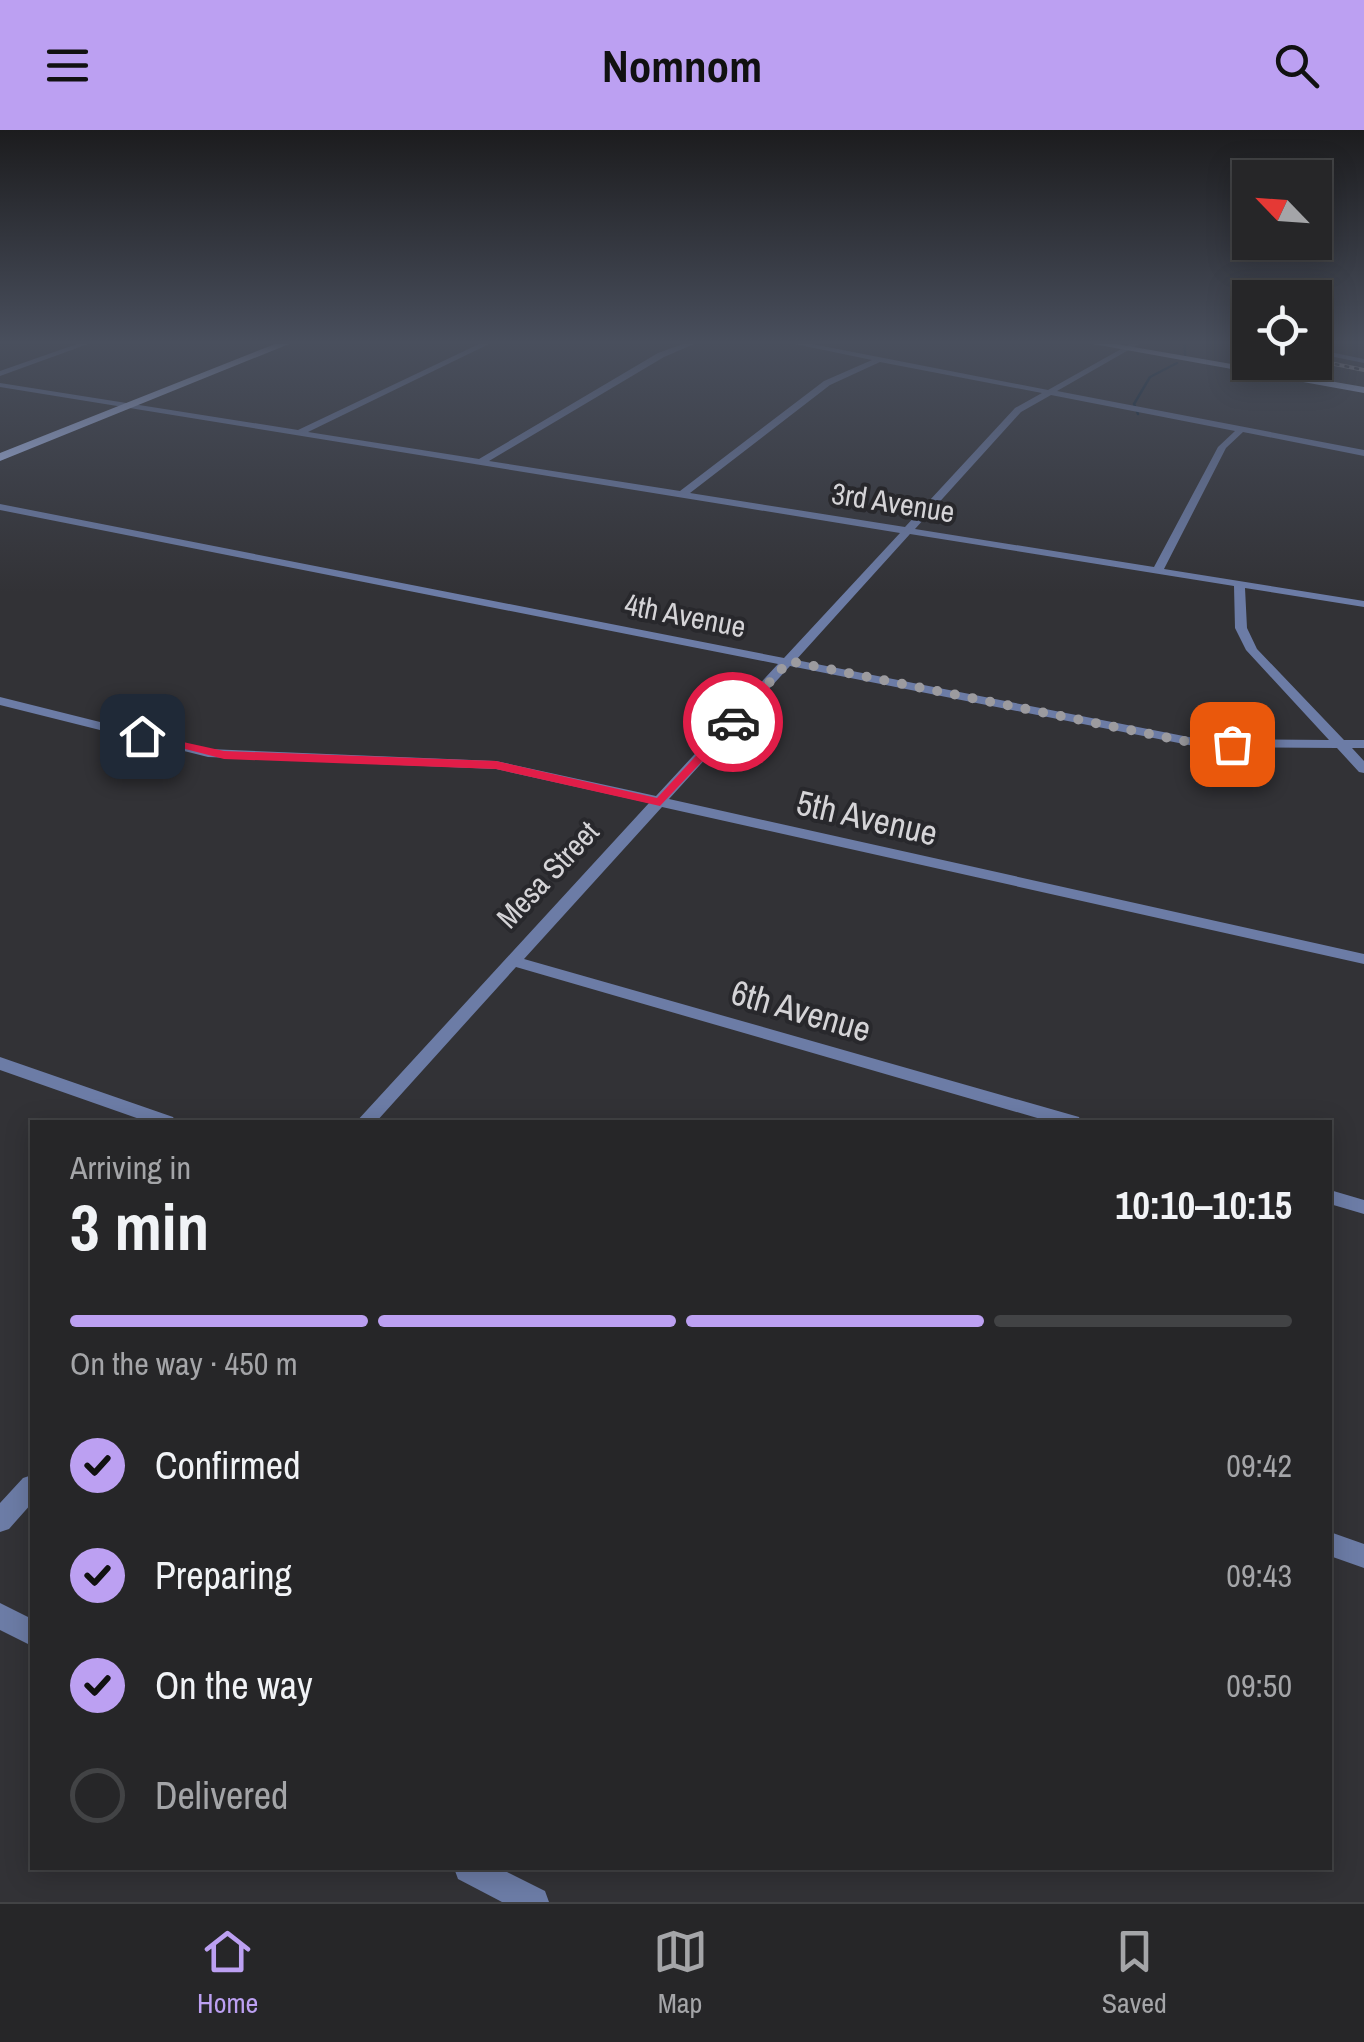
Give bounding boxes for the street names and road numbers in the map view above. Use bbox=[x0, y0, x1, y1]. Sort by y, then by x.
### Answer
street label: 3rd Avenue bbox=[829, 473, 958, 531]
street label: 4th Avenue bbox=[621, 584, 749, 646]
street label: 5th Avenue bbox=[792, 779, 942, 857]
street label: Mesa Street bbox=[487, 812, 607, 936]
street label: 6th Avenue bbox=[726, 968, 876, 1053]

